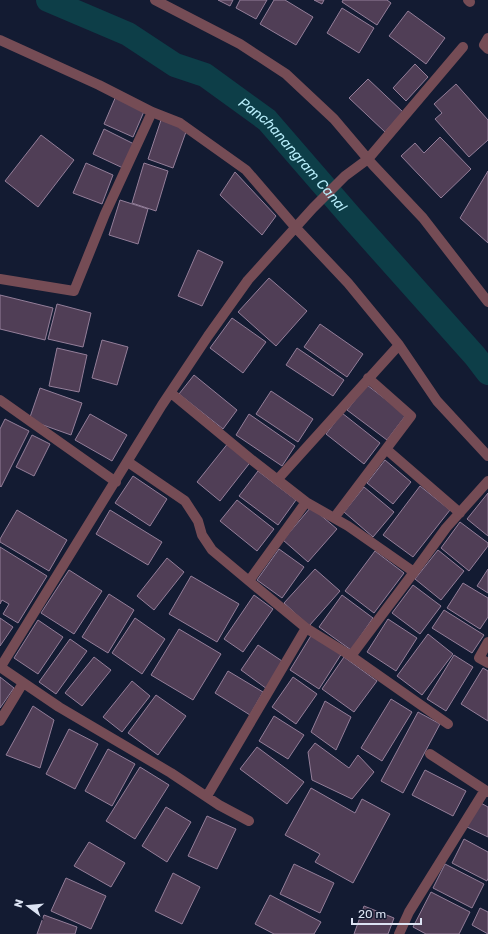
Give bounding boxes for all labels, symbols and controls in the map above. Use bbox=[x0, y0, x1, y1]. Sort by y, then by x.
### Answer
water label: Panchanangram Canal bbox=[235, 94, 351, 216]
north arrow bbox=[8, 886, 48, 926]
text: N bbox=[12, 898, 26, 909]
scale bar bbox=[352, 900, 421, 926]
text: 20 m bbox=[358, 907, 386, 921]

